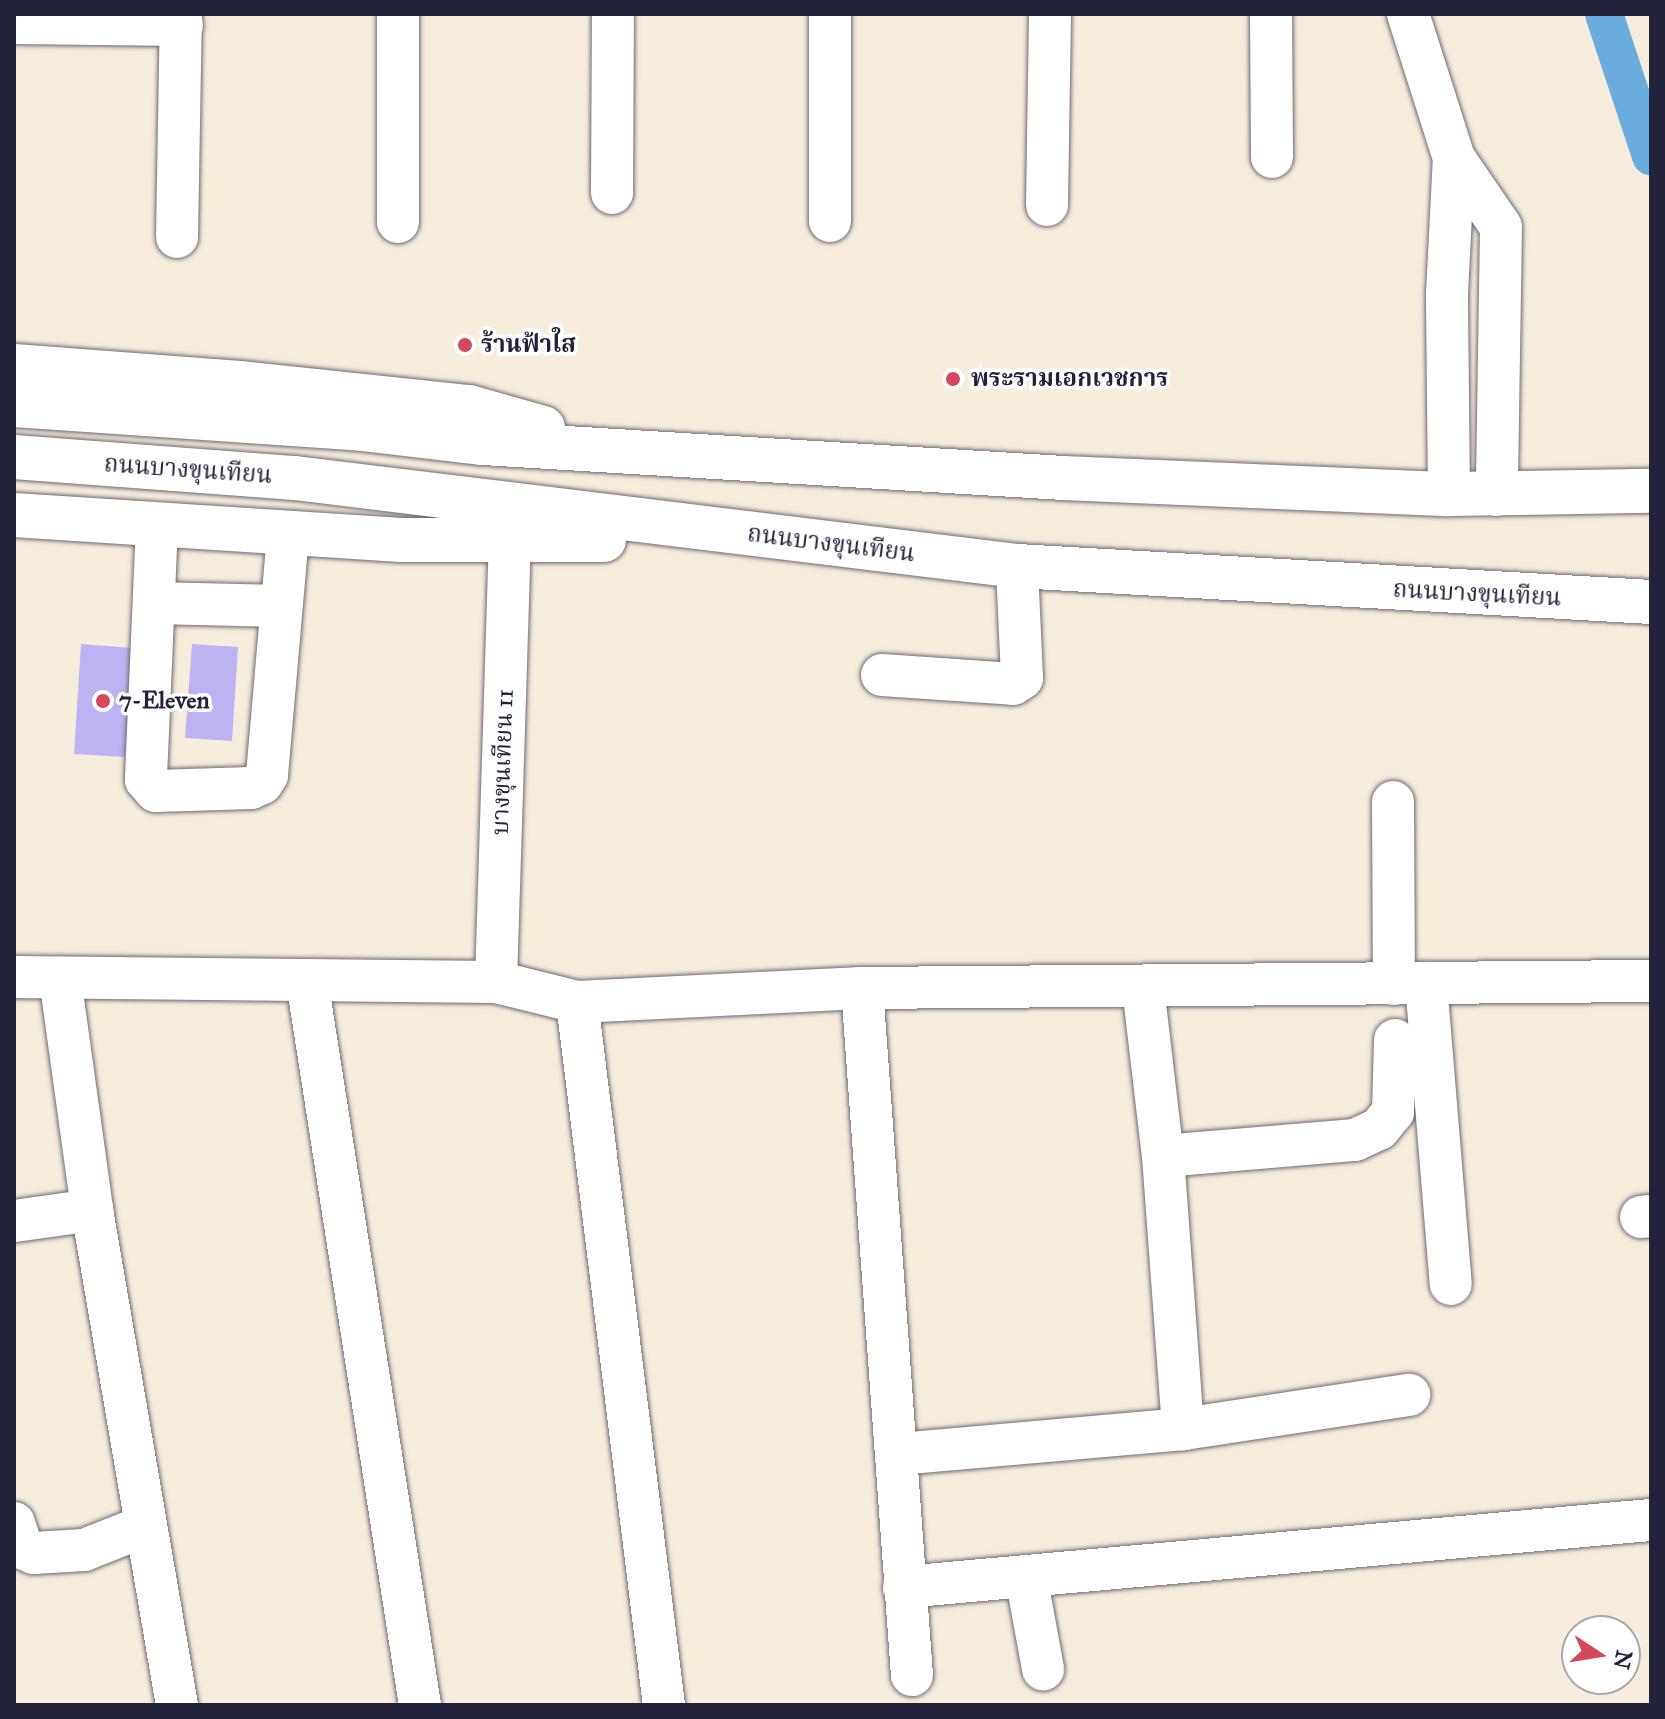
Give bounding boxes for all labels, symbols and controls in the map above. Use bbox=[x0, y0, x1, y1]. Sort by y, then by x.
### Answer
place label: ร้านฟ้าใส bbox=[481, 331, 576, 359]
marker: ร้านฟ้าใส bbox=[456, 336, 474, 354]
place label: พระรามเอกเวชการ bbox=[971, 365, 1168, 393]
marker: พระรามเอกเวชการ bbox=[942, 368, 964, 390]
street label: ถนนบางขุนเทียน bbox=[103, 450, 273, 490]
street label: ถนนบางขุนเทียน bbox=[746, 519, 916, 569]
street label: ถนนบางขุนเทียน bbox=[1392, 575, 1562, 613]
place label: 7-Eleven bbox=[119, 687, 209, 715]
street label: บางขุนเทียน 11 bbox=[486, 688, 520, 836]
marker: 7-Eleven bbox=[94, 692, 112, 710]
north arrow bbox=[1561, 1615, 1641, 1695]
text: N bbox=[1608, 1648, 1638, 1672]

